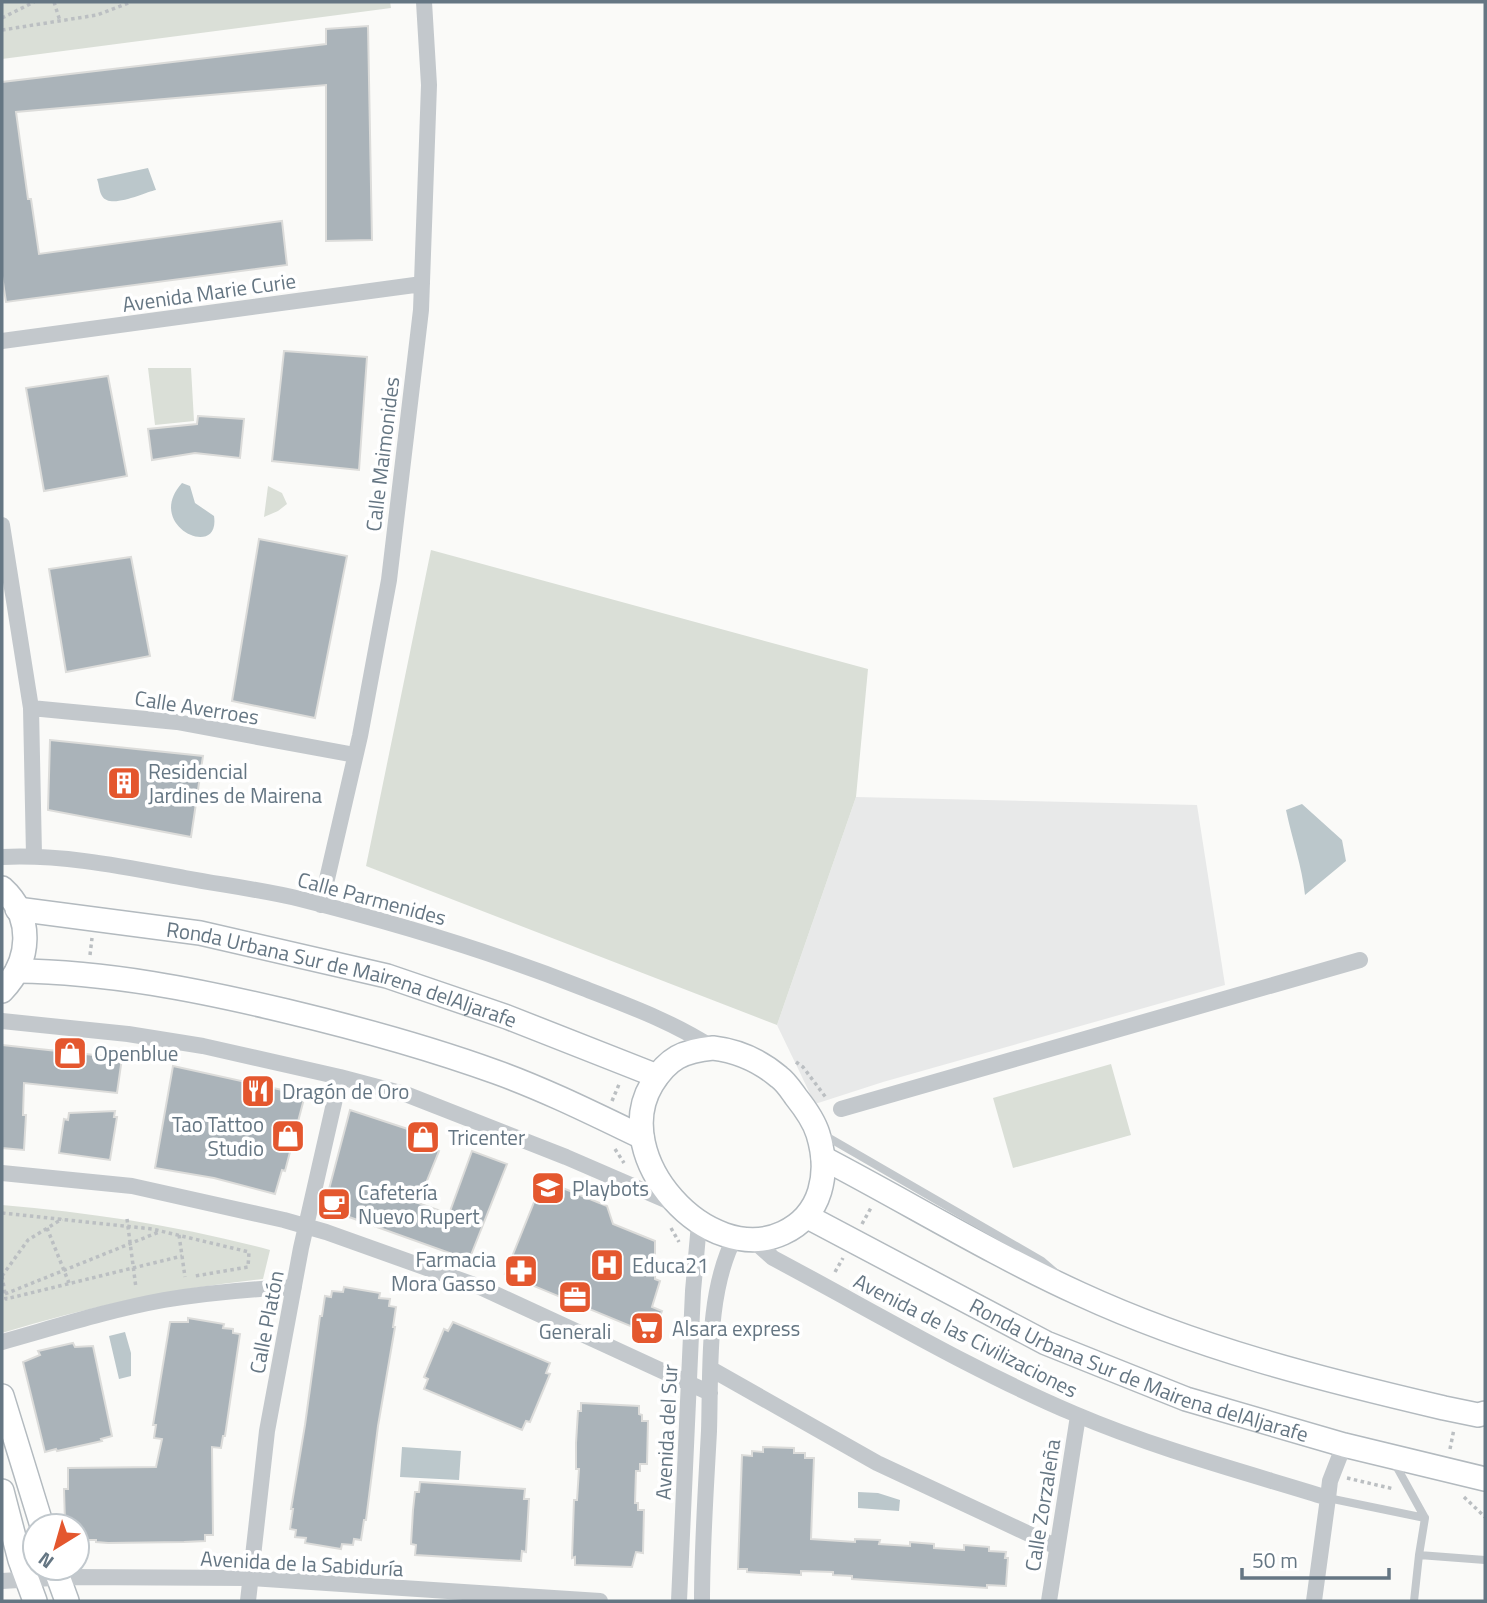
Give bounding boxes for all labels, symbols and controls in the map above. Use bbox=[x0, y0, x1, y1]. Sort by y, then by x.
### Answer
street label: Avenida Marie Curie bbox=[120, 264, 298, 320]
street label: Calle Maimonides bbox=[357, 375, 407, 533]
street label: Calle Averroes bbox=[133, 681, 261, 733]
place label: Residencial Jardines de Mairena bbox=[148, 755, 323, 811]
building icon: Residencial Jardines de Mairena bbox=[105, 764, 143, 802]
street label: Calle Parmenides bbox=[294, 863, 450, 933]
street label: Ronda Urbana Sur de Mairena delAljarafe bbox=[165, 913, 522, 1035]
shop icon: Openblue bbox=[51, 1034, 89, 1072]
place label: Openblue bbox=[94, 1037, 178, 1069]
restaurant icon: Dragón de Oro bbox=[239, 1072, 277, 1110]
place label: Dragón de Oro bbox=[282, 1075, 409, 1107]
place label: Tao Tattoo Studio bbox=[172, 1108, 264, 1164]
shop icon: Tao Tattoo Studio bbox=[269, 1117, 307, 1155]
shop icon: Tricenter bbox=[404, 1118, 442, 1156]
place label: Tricenter bbox=[448, 1121, 525, 1153]
school or university icon: Playbots bbox=[529, 1169, 567, 1207]
place label: Playbots bbox=[572, 1172, 649, 1204]
place label: Cafetería Nuevo Rupert bbox=[358, 1176, 480, 1232]
cafe icon: Cafetería Nuevo Rupert bbox=[315, 1185, 353, 1223]
place label: Farmacia Mora Gasso bbox=[391, 1243, 496, 1299]
hospital icon: Educa21 bbox=[588, 1246, 626, 1284]
place label: Educa21 bbox=[632, 1249, 709, 1281]
pharmacy icon: Farmacia Mora Gasso bbox=[502, 1252, 540, 1290]
street label: Avenida de las Civilizaciones bbox=[848, 1265, 1084, 1405]
street label: Calle Platón bbox=[240, 1268, 292, 1376]
office icon: Generali bbox=[556, 1278, 594, 1316]
street label: Ronda Urbana Sur de Mairena delAljarafe bbox=[964, 1289, 1312, 1450]
supermarket icon: Alsara express bbox=[628, 1309, 666, 1347]
place label: Alsara express bbox=[672, 1312, 800, 1344]
place label: Generali bbox=[539, 1315, 611, 1347]
street label: Avenida del Sur bbox=[646, 1363, 686, 1501]
street label: Calle Zorzaleña bbox=[1016, 1436, 1068, 1573]
north arrow bbox=[21, 1512, 91, 1582]
scale bar bbox=[1242, 1536, 1389, 1580]
street label: Avenida de la Sabiduría bbox=[200, 1542, 405, 1584]
text: 50 m bbox=[1252, 1544, 1298, 1576]
text: N bbox=[31, 1545, 59, 1577]

